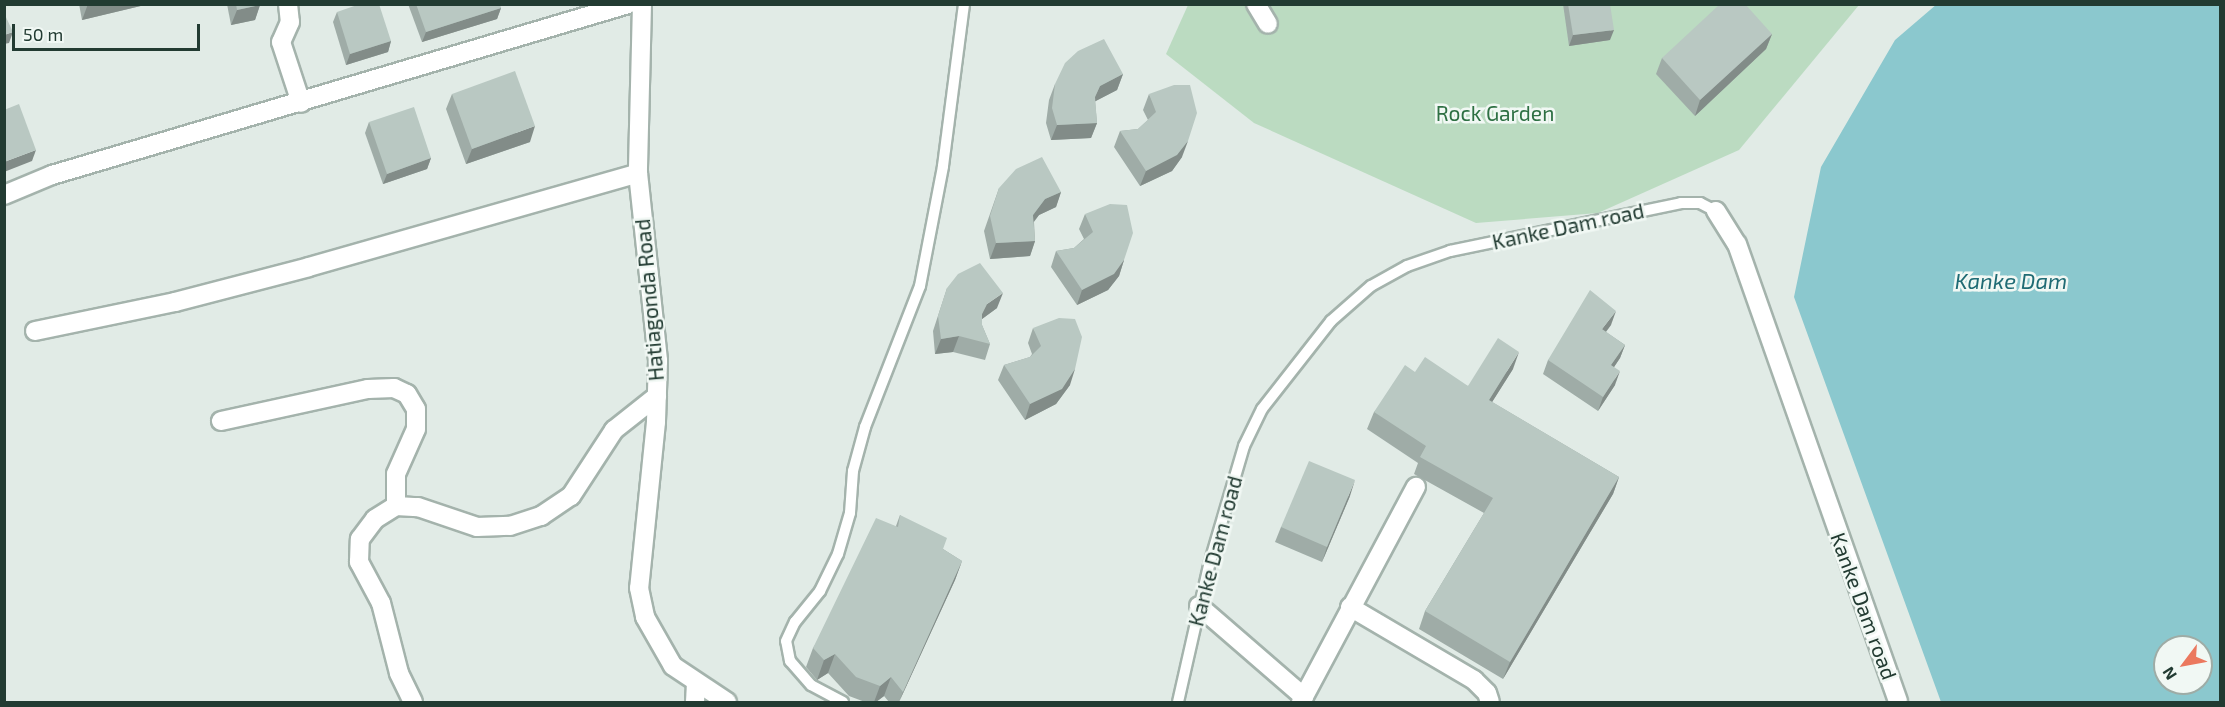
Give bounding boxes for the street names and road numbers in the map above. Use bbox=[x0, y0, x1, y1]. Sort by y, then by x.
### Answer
street label: Kanke Dam road bbox=[1490, 198, 1646, 254]
street label: Hatiagonda Road bbox=[629, 218, 669, 382]
street label: Kanke Dam road bbox=[1183, 473, 1247, 629]
street label: Kanke Dam road bbox=[1826, 529, 1902, 683]

